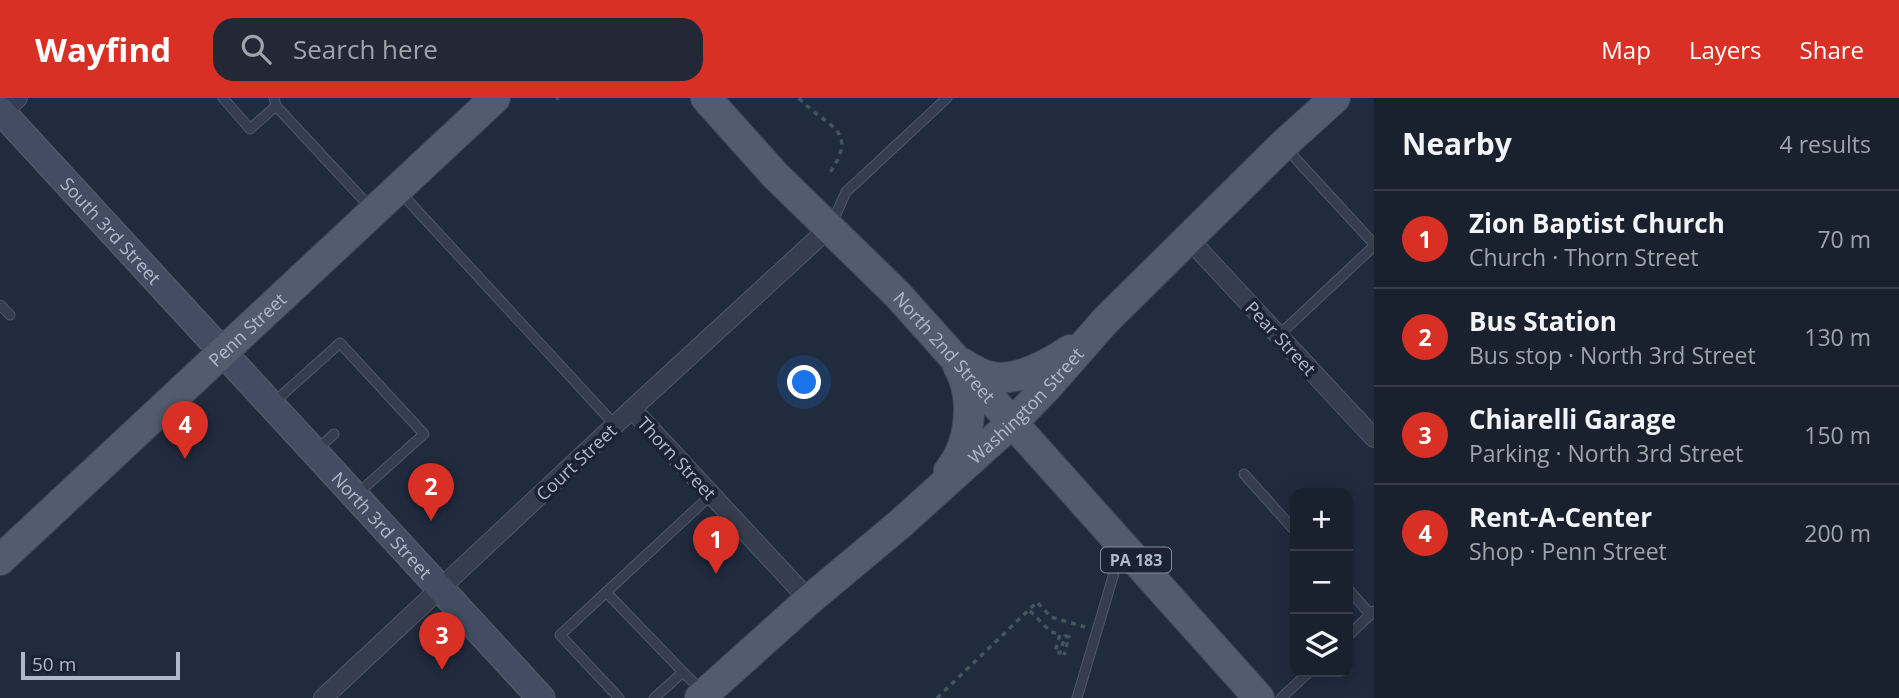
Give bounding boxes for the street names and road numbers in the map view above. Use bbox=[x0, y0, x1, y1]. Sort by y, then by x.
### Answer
street label: South 3rd Street bbox=[56, 172, 166, 289]
street label: North 2nd Street bbox=[888, 286, 1001, 408]
street label: Penn Street bbox=[203, 287, 291, 372]
street label: Pear Street bbox=[1240, 296, 1322, 380]
street label: Washington Street bbox=[963, 342, 1089, 469]
street label: Thorn Street bbox=[632, 411, 722, 505]
street label: Court Street bbox=[531, 418, 621, 506]
street label: North 3rd Street bbox=[326, 466, 437, 584]
road number: PA 183 bbox=[1101, 547, 1171, 573]

